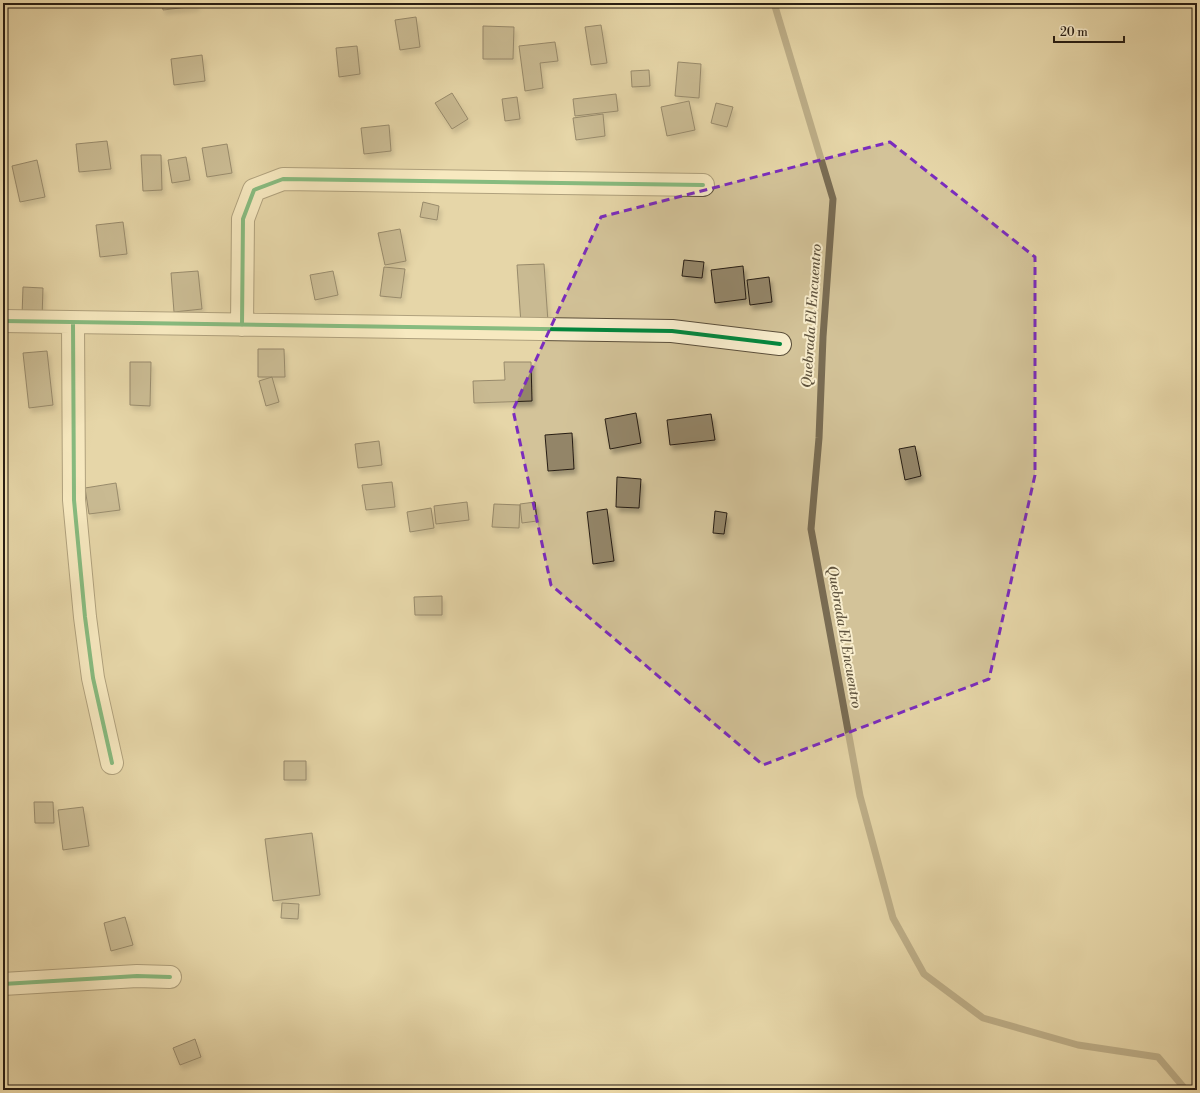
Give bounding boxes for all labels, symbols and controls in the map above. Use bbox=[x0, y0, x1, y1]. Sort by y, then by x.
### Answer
scale bar bbox=[1054, 18, 1124, 44]
text: 20 m bbox=[1060, 25, 1088, 40]
water label: Quebrada El Encuentro bbox=[798, 243, 826, 389]
water label: Quebrada El Encuentro bbox=[823, 564, 865, 710]

